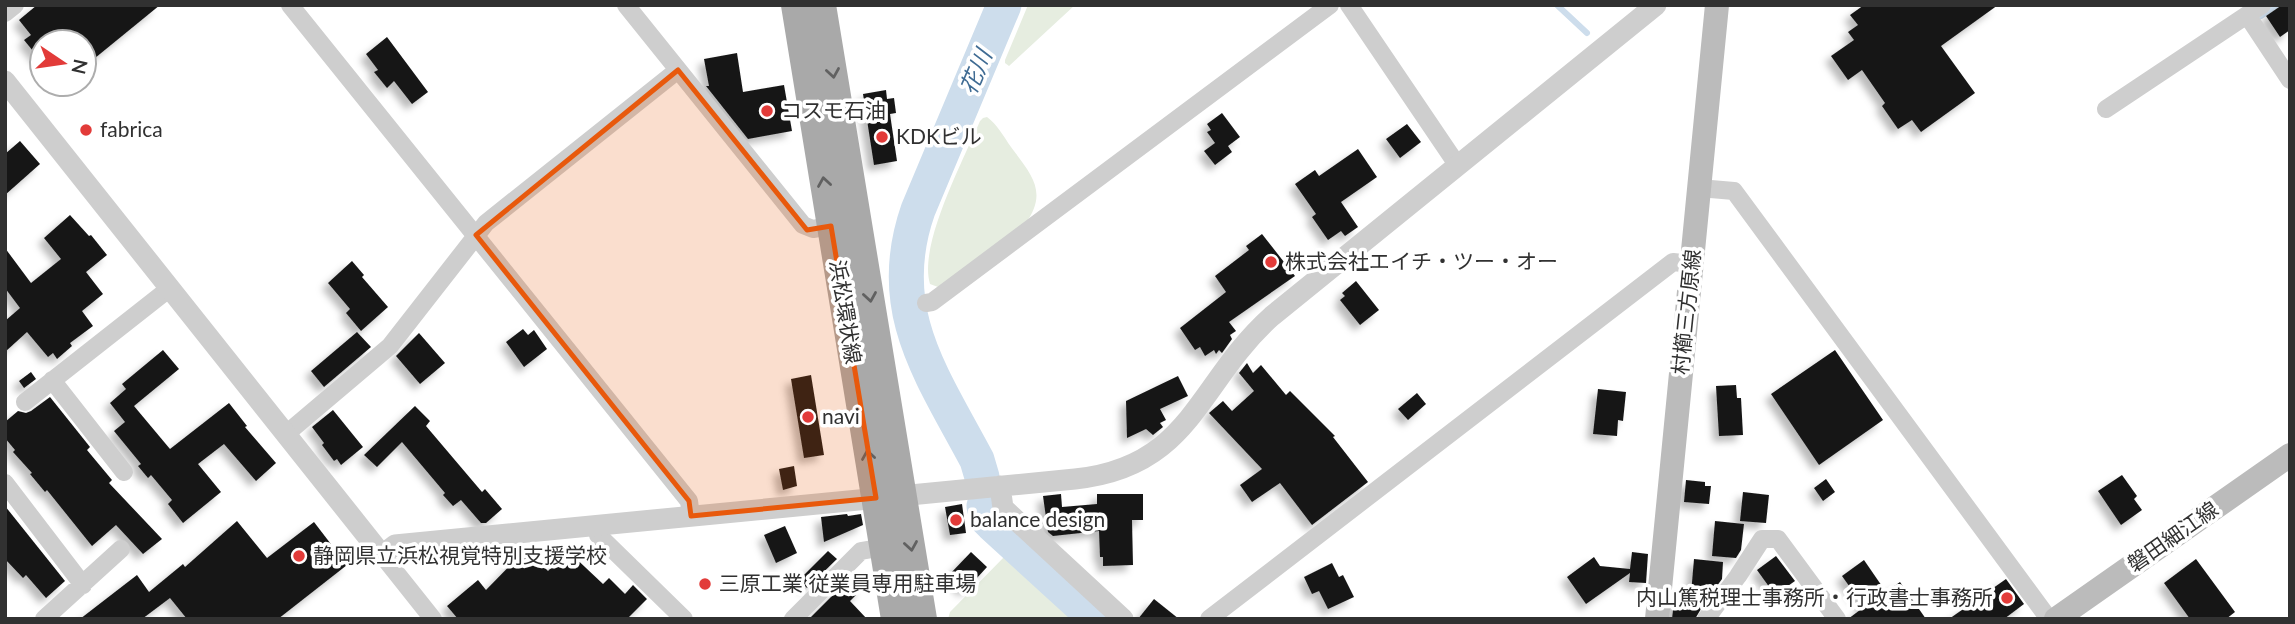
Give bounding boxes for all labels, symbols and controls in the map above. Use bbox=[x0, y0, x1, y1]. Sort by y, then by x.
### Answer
north arrow bbox=[28, 28, 98, 98]
water label: 花川 bbox=[953, 42, 998, 98]
text: N bbox=[67, 57, 93, 77]
one-way arrow bbox=[825, 67, 840, 79]
place label: コスモ石油 bbox=[781, 97, 886, 122]
marker: コスモ石油 bbox=[759, 103, 775, 119]
place label: fabrica bbox=[100, 116, 163, 141]
marker: fabrica bbox=[78, 122, 94, 138]
place label: KDKビル bbox=[896, 123, 982, 148]
marker: KDKビル bbox=[874, 129, 890, 145]
one-way arrow bbox=[817, 176, 832, 188]
place label: 株式会社エイチ・ツー・オー bbox=[1285, 248, 1558, 273]
street label: 村櫛三方原線 bbox=[1666, 248, 1705, 376]
marker: 株式会社エイチ・ツー・オー bbox=[1263, 254, 1279, 270]
street label: 浜松環状線 bbox=[826, 258, 867, 366]
one-way arrow bbox=[862, 291, 877, 303]
place label: navi bbox=[822, 403, 860, 428]
marker: navi bbox=[800, 409, 816, 425]
one-way arrow bbox=[861, 449, 876, 461]
street label: 磐田細江線 bbox=[2122, 495, 2222, 576]
place label: balance design bbox=[970, 506, 1105, 531]
marker: balance design bbox=[948, 512, 964, 528]
one-way arrow bbox=[903, 540, 918, 552]
place label: 静岡県立浜松視覚特別支援学校 bbox=[313, 542, 607, 567]
marker: 静岡県立浜松視覚特別支援学校 bbox=[291, 548, 307, 564]
place label: 三原工業 従業員専用駐車場 bbox=[719, 570, 976, 595]
marker: 三原工業 従業員専用駐車場 bbox=[697, 576, 713, 592]
place label: 内山篤税理士事務所・行政書士事務所 bbox=[1636, 584, 1993, 609]
marker: 内山篤税理士事務所・行政書士事務所 bbox=[1999, 590, 2015, 606]

